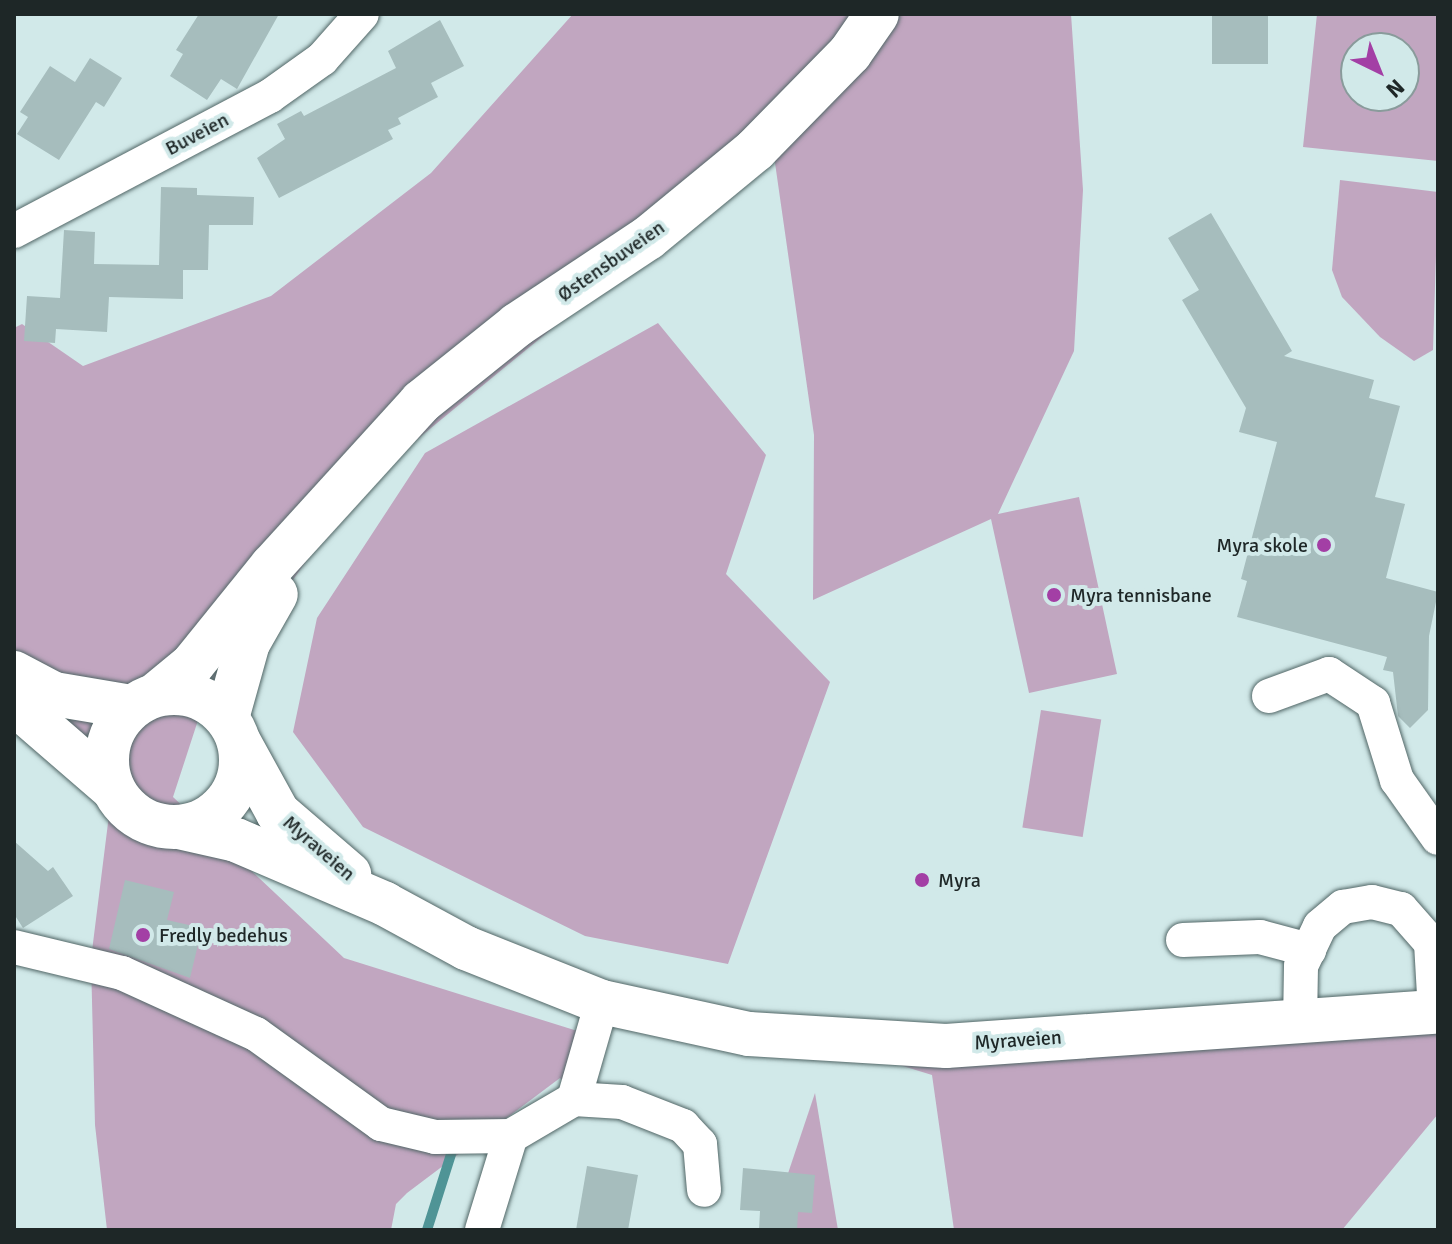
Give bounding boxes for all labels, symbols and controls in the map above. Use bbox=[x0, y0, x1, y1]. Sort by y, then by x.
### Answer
north arrow bbox=[1340, 32, 1420, 112]
text: N bbox=[1381, 73, 1410, 104]
street label: Buveien bbox=[161, 107, 233, 161]
street label: Østensbuveien bbox=[553, 215, 669, 307]
place label: Myra skole bbox=[1216, 533, 1308, 557]
marker: Myra skole bbox=[1315, 536, 1333, 554]
place label: Myra tennisbane bbox=[1070, 583, 1212, 607]
marker: Myra tennisbane bbox=[1045, 586, 1063, 604]
street label: Myraveien bbox=[278, 810, 360, 886]
place label: Myra bbox=[938, 868, 981, 892]
marker: Myra bbox=[913, 871, 931, 889]
place label: Fredly bedehus bbox=[159, 923, 288, 947]
marker: Fredly bedehus bbox=[134, 926, 152, 944]
street label: Myraveien bbox=[973, 1025, 1063, 1055]

